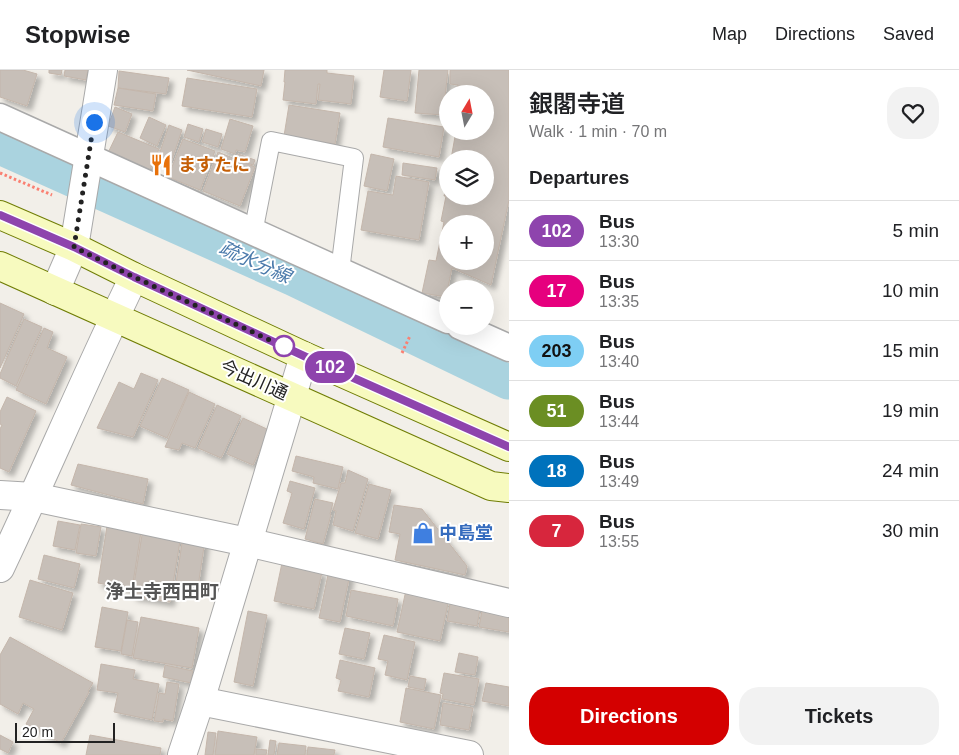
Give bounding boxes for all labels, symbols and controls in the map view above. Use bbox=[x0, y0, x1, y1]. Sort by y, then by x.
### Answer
text: Stopwise bbox=[25, 21, 130, 48]
text: Map bbox=[712, 24, 747, 44]
text: Directions bbox=[775, 24, 855, 44]
text: Saved bbox=[883, 24, 934, 44]
north arrow bbox=[439, 85, 494, 140]
map controls bbox=[439, 85, 494, 335]
button: heart bbox=[887, 87, 939, 139]
text: 銀閣寺道 bbox=[529, 90, 625, 117]
your location bbox=[82, 110, 107, 135]
text: Walk · 1 min · 70 m bbox=[529, 123, 667, 140]
button: layers bbox=[439, 150, 494, 205]
restaurant icon: ますたに bbox=[148, 152, 174, 178]
place label: ますたに bbox=[178, 155, 250, 175]
text: Departures bbox=[529, 167, 629, 188]
text: Bus bbox=[599, 211, 635, 232]
button: + bbox=[439, 215, 494, 270]
text: 5 min bbox=[893, 220, 939, 241]
text: 102 bbox=[541, 221, 572, 241]
text: 13:30 bbox=[599, 233, 639, 250]
water label: 疏水分線 bbox=[216, 237, 296, 288]
text: Bus bbox=[599, 271, 635, 292]
button: − bbox=[439, 280, 494, 335]
text: 10 min bbox=[882, 280, 939, 301]
text: 17 bbox=[546, 281, 567, 301]
text: 13:35 bbox=[599, 293, 639, 310]
text: Bus bbox=[599, 331, 635, 352]
unlabelled marker bbox=[273, 335, 295, 357]
text: 15 min bbox=[882, 340, 939, 361]
text: 203 bbox=[541, 341, 572, 361]
line badge: 102 bbox=[301, 351, 359, 383]
text: 13:40 bbox=[599, 353, 639, 370]
street label: 今出川通 bbox=[217, 356, 291, 404]
text: 102 bbox=[315, 357, 345, 377]
text: Bus bbox=[599, 391, 635, 412]
text: 19 min bbox=[882, 400, 939, 421]
text: 51 bbox=[546, 401, 567, 421]
text: 13:44 bbox=[599, 413, 639, 430]
text: Bus bbox=[599, 451, 635, 472]
text: 24 min bbox=[882, 460, 939, 481]
text: 18 bbox=[546, 461, 567, 481]
text: 13:49 bbox=[599, 473, 639, 490]
text: Bus bbox=[599, 511, 635, 532]
shop icon: 中島堂 bbox=[410, 520, 436, 546]
text: 30 min bbox=[882, 520, 939, 541]
text: 7 bbox=[551, 521, 562, 541]
place label: 中島堂 bbox=[439, 523, 493, 543]
text: 13:55 bbox=[599, 533, 639, 550]
district label: 浄土寺西田町 bbox=[105, 581, 219, 602]
button: Directions bbox=[529, 687, 729, 745]
button: Tickets bbox=[739, 687, 939, 745]
scale bar bbox=[15, 720, 115, 743]
text: 20 m bbox=[22, 724, 53, 740]

